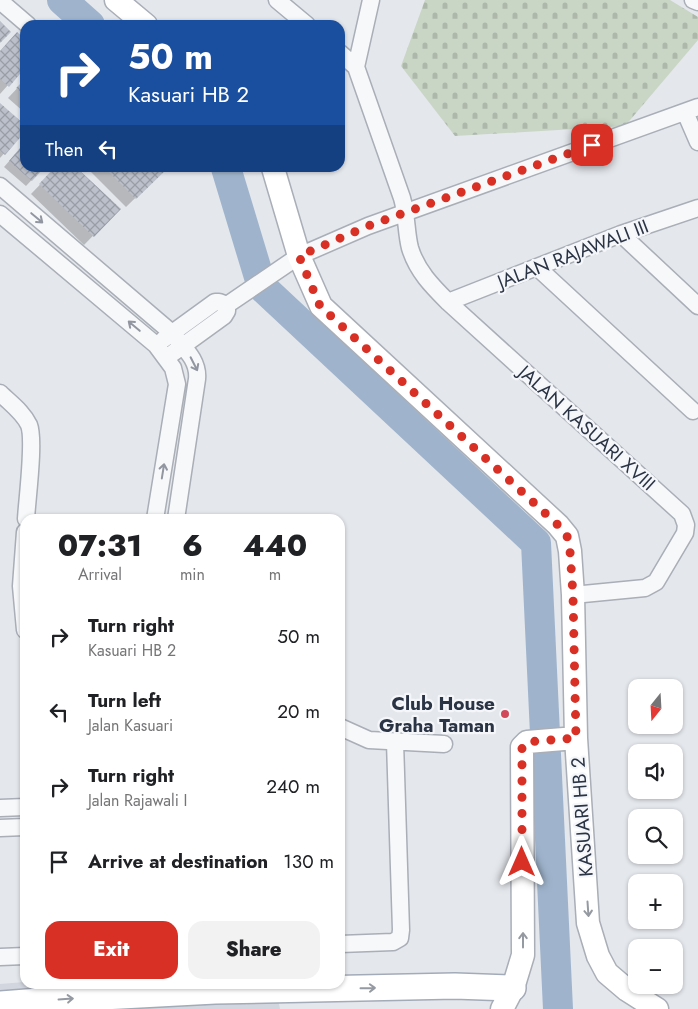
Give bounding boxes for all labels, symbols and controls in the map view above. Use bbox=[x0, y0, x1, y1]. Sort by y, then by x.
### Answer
text: 50 m bbox=[128, 32, 213, 82]
icon: right bbox=[45, 40, 110, 105]
text: Kasuari HB 2 bbox=[128, 78, 249, 110]
pin bbox=[571, 124, 613, 166]
icon: arrive bbox=[578, 131, 606, 159]
icon: left bbox=[94, 135, 122, 163]
text: Then bbox=[45, 136, 84, 163]
one-way arrow bbox=[30, 212, 43, 223]
street label: JALAN RAJAWALI III bbox=[491, 213, 652, 296]
one-way arrow bbox=[127, 320, 140, 332]
one-way arrow bbox=[189, 356, 199, 371]
street label: JALAN KASUARI XVIII bbox=[510, 357, 661, 497]
one-way arrow bbox=[158, 463, 168, 479]
text: 07:31 bbox=[58, 524, 142, 567]
text: 6 bbox=[182, 524, 203, 567]
text: 440 bbox=[243, 524, 307, 567]
text: Arrival bbox=[78, 563, 122, 586]
text: min bbox=[180, 563, 205, 586]
text: m bbox=[269, 563, 281, 586]
text: Turn right bbox=[88, 612, 174, 639]
icon: right bbox=[45, 623, 73, 651]
text: 50 m bbox=[277, 623, 320, 650]
text: Kasuari HB 2 bbox=[88, 639, 176, 662]
north arrow bbox=[628, 679, 682, 734]
map controls bbox=[628, 679, 683, 994]
text: Turn left bbox=[88, 687, 161, 714]
place label: Club House Graha Taman bbox=[379, 690, 495, 739]
icon: left bbox=[45, 698, 73, 726]
text: 20 m bbox=[277, 698, 320, 725]
marker: Club House Graha Taman bbox=[499, 708, 511, 720]
text: Jalan Kasuari bbox=[88, 714, 173, 737]
button: sound bbox=[628, 744, 683, 799]
street label: KASUARI HB 2 bbox=[564, 756, 600, 878]
text: Turn right bbox=[88, 762, 174, 789]
icon: right bbox=[45, 773, 73, 801]
text: 240 m bbox=[266, 773, 320, 800]
text: Jalan Rajawali I bbox=[88, 789, 188, 812]
button: search bbox=[628, 809, 683, 864]
position arrow bbox=[495, 835, 547, 887]
icon: arrive bbox=[45, 848, 73, 876]
text: Arrive at destination bbox=[88, 848, 268, 875]
text: 130 m bbox=[283, 848, 334, 875]
button: + bbox=[628, 874, 683, 929]
one-way arrow bbox=[583, 901, 592, 917]
button: Exit bbox=[45, 921, 178, 979]
button: Share bbox=[188, 921, 320, 979]
one-way arrow bbox=[518, 933, 527, 949]
button: − bbox=[628, 939, 683, 994]
one-way arrow bbox=[360, 984, 376, 993]
one-way arrow bbox=[58, 994, 74, 1003]

